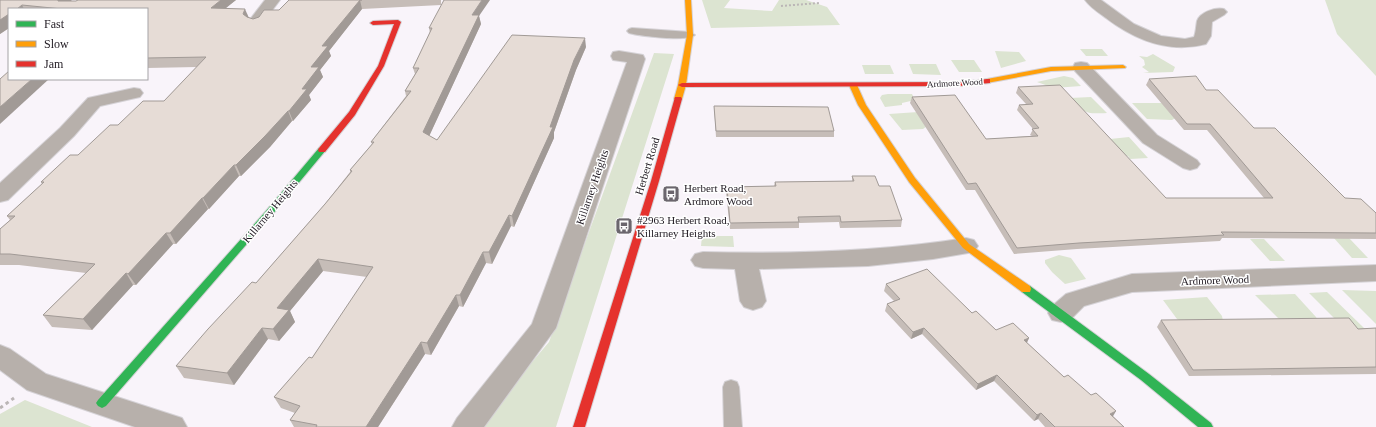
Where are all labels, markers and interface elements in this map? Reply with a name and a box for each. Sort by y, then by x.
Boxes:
legend [8,8,148,80]
text: Fast [44,17,65,31]
text: Slow [44,37,69,51]
text: Jam [44,57,64,71]
street label: Ardmore Wood [927,77,984,89]
street label: Herbert Road [633,135,662,196]
street label: Killarney Heights [574,148,610,226]
street label: Killarney Heights [240,177,300,245]
place label: Herbert Road, Ardmore Wood [684,182,753,207]
bus stop icon: Herbert Road, Ardmore Wood [661,184,681,204]
place label: #2963 Herbert Road, Killarney Heights [637,214,730,239]
bus stop icon: #2963 Herbert Road, Killarney Heights [614,216,634,236]
street label: Ardmore Wood [1181,273,1250,287]

